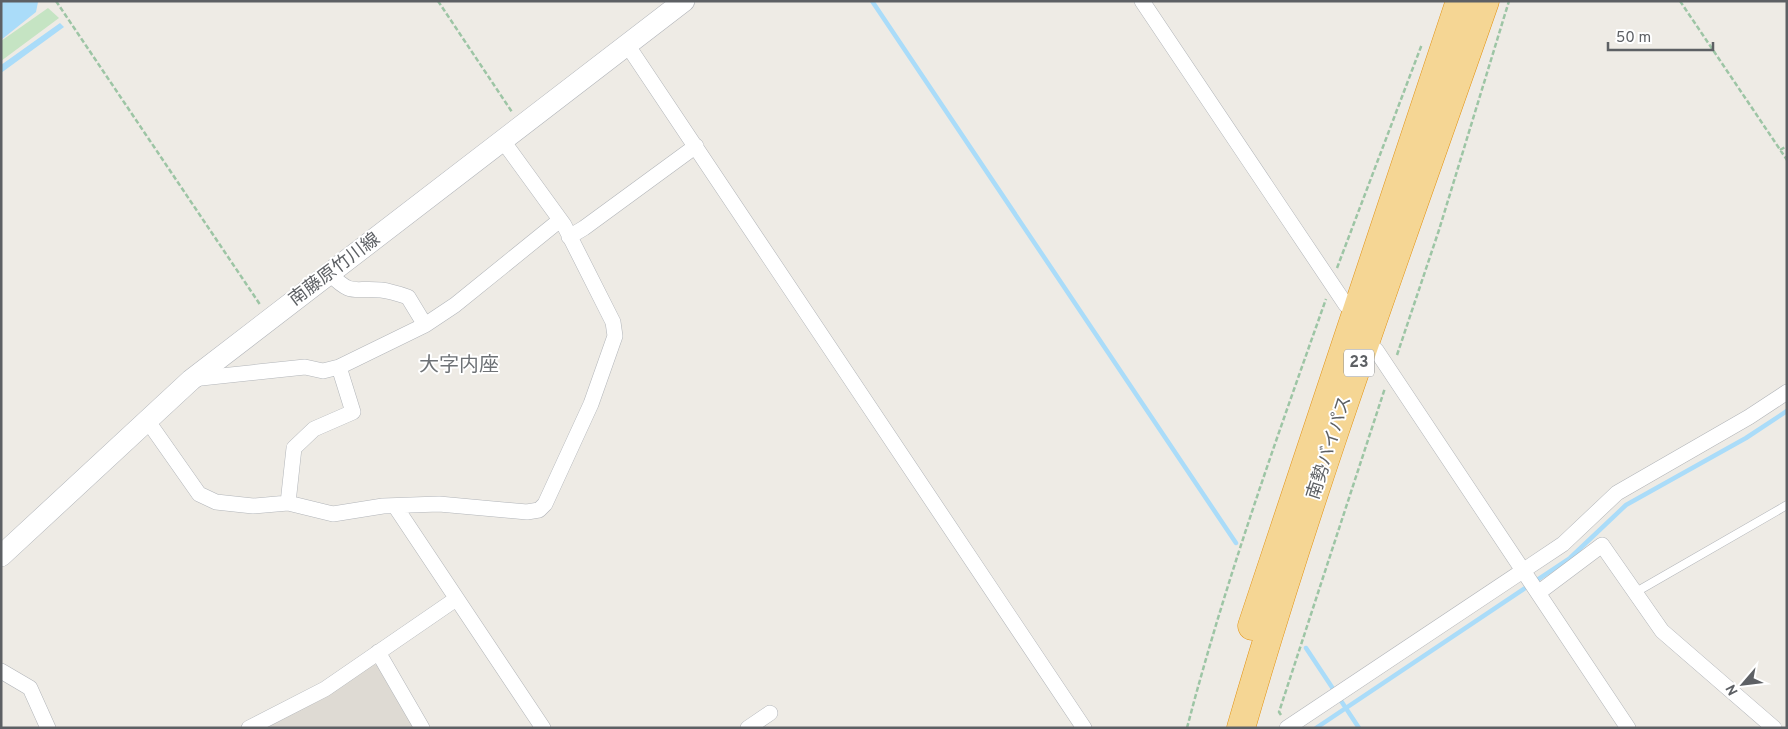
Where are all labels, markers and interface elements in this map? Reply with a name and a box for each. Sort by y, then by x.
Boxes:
scale bar [1608,20,1713,52]
text: 50 m [1616,29,1651,48]
street label: 南藤原竹川線 [285,228,385,312]
road number: 23 [1344,349,1374,376]
district label: 大字内座 [419,353,499,379]
street label: 南勢バイパス [1302,393,1358,503]
north arrow [1718,659,1768,709]
text: N [1723,681,1743,698]

